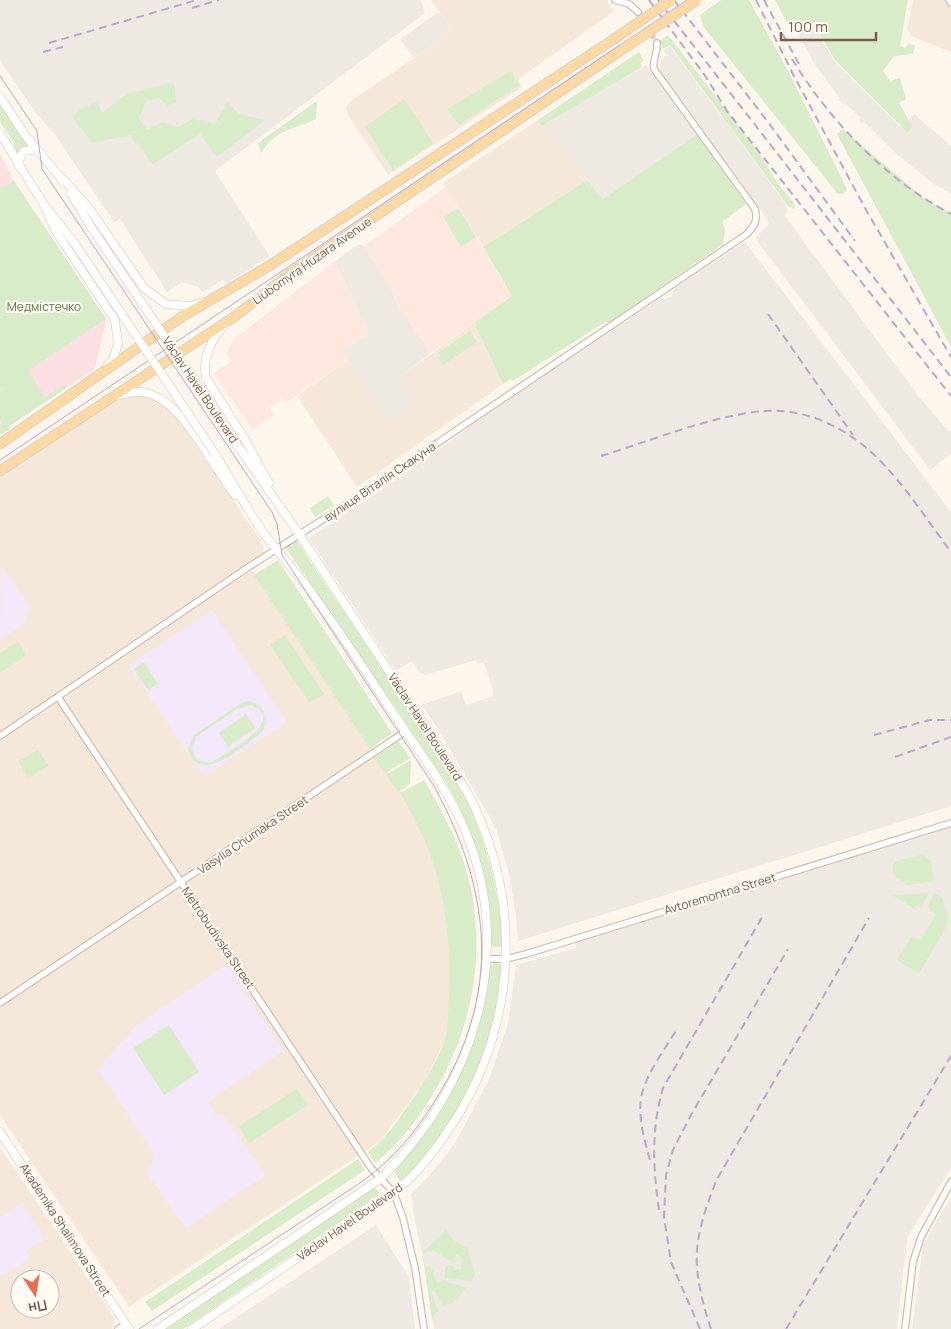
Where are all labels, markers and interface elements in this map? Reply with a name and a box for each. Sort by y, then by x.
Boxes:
scale bar [781,10,876,42]
text: 100 m [788,16,828,37]
street label: Liubomyra Huzara Avenue [249,213,375,308]
park label: Медмістечко [7,298,81,315]
street label: Václav Havel Boulevard [158,333,242,446]
street label: вулиця Віталія Скакуна [321,438,439,525]
street label: Václav Havel Boulevard [384,670,467,784]
street label: Vasylia Chumaka Street [194,791,312,878]
street label: Avtoremontna Street [662,868,778,919]
street label: Metrobudivska Street [178,883,259,992]
street label: Akademika Shalimova Street [16,1160,115,1300]
street label: Václav Havel Boulevard [294,1179,406,1264]
north arrow [10,1269,60,1319]
text: Пн [27,1296,49,1318]

